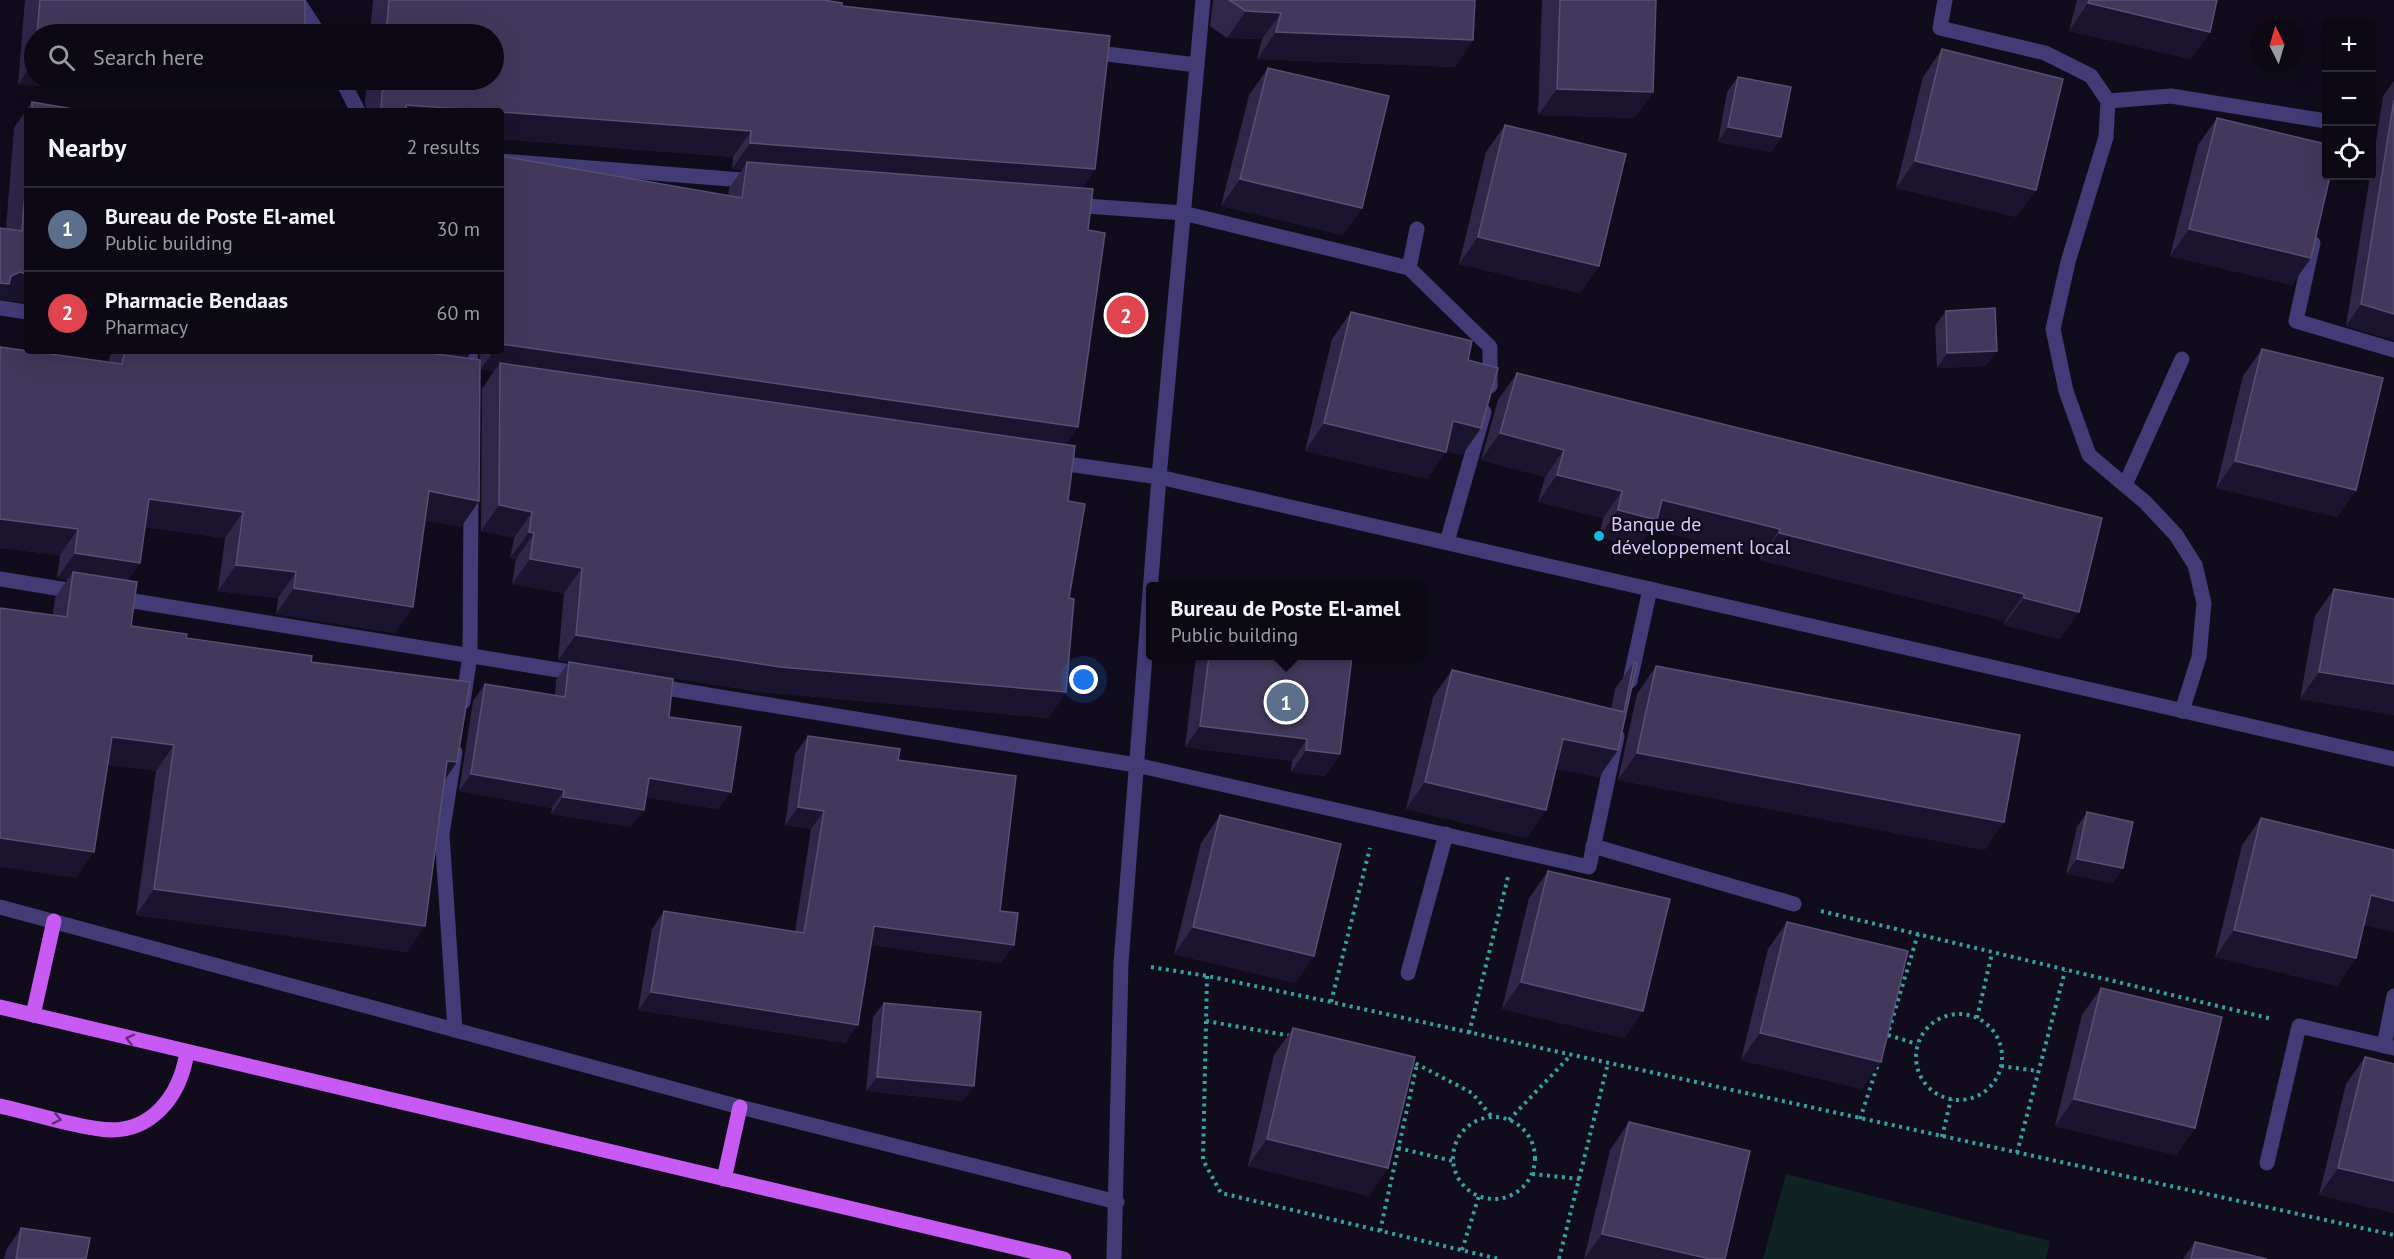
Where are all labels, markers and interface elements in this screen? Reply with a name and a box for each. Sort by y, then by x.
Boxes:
north arrow [2250,18,2304,72]
map controls [2322,18,2376,180]
button: + [2322,18,2376,72]
search box [24,24,504,90]
icon: search [45,41,78,74]
text: Search here [93,43,204,71]
button: − [2322,72,2376,126]
button: locate [2322,126,2376,180]
text: Nearby [48,131,126,164]
text: 2 results [407,134,480,160]
text: Bureau de Poste El-amel [105,202,335,230]
text: 1 [62,216,73,242]
text: 30 m [437,216,480,242]
text: Public building [105,230,233,256]
text: Pharmacie Bendaas [105,286,288,314]
pin: 2 [1106,292,1146,338]
text: 2 [62,300,73,326]
text: 60 m [437,300,480,326]
text: Pharmacy [105,314,188,340]
place label: Banque de développement local [1611,511,1790,560]
marker: Banque de développement local [1592,529,1606,543]
popup [1146,582,1425,660]
text: Bureau de Poste El-amel [1171,594,1401,622]
text: Public building [1171,622,1298,648]
your location [1069,665,1098,694]
pin: 1 [1266,680,1306,724]
one-way arrow [126,1033,136,1046]
one-way arrow [52,1112,62,1125]

